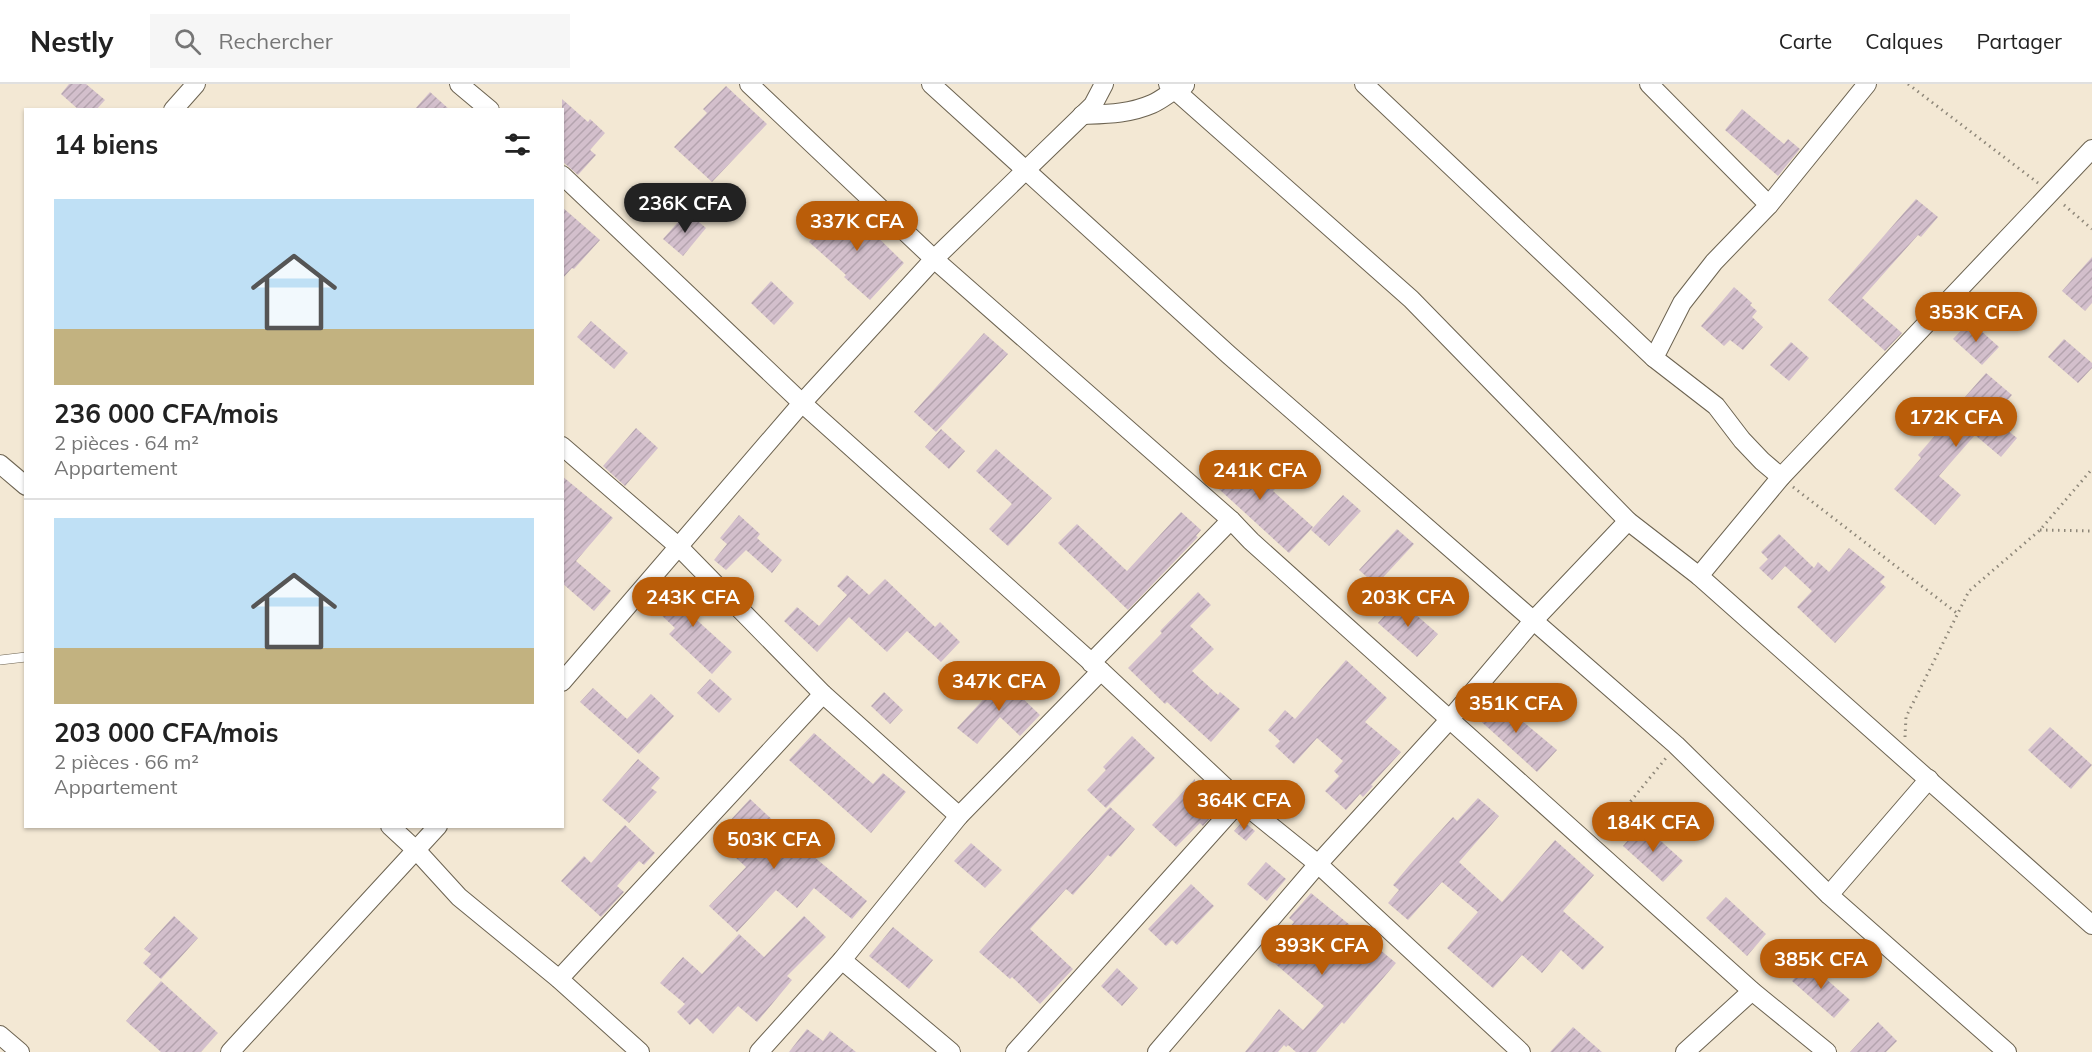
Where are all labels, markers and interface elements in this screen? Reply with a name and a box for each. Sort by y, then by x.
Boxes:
search box [150,14,570,68]
text: Nestly [30,24,114,59]
icon: search [171,25,204,58]
text: Rechercher [219,27,333,55]
text: Carte [1779,28,1832,54]
text: Calques [1865,28,1943,54]
text: Partager [1976,28,2062,54]
text: 14 biens [54,128,158,161]
icon: filters [501,128,534,161]
pin: 236K CFA [623,183,747,234]
text: 236K CFA [638,190,732,215]
pin: 337K CFA [795,201,919,252]
text: 337K CFA [810,208,904,233]
icon: home [240,238,348,346]
pin: 353K CFA [1914,292,2038,343]
text: 353K CFA [1929,299,2023,324]
text: 236 000 CFA/mois [54,397,279,430]
pin: 172K CFA [1894,397,2018,448]
text: 172K CFA [1909,404,2003,429]
text: 2 pièces · 64 m² [54,430,199,455]
pin: 241K CFA [1198,450,1322,501]
text: Appartement [54,455,177,480]
text: 241K CFA [1213,457,1307,482]
icon: home [240,557,348,665]
pin: 243K CFA [631,577,755,628]
pin: 203K CFA [1346,577,1470,628]
text: 243K CFA [646,584,740,609]
text: 203K CFA [1361,584,1455,609]
pin: 347K CFA [937,661,1061,712]
text: 347K CFA [952,668,1046,693]
pin: 351K CFA [1454,683,1578,734]
text: 351K CFA [1469,690,1563,715]
text: 203 000 CFA/mois [54,716,279,749]
text: 2 pièces · 66 m² [54,749,199,774]
text: Appartement [54,774,177,799]
pin: 364K CFA [1182,780,1306,831]
text: 364K CFA [1197,787,1291,812]
pin: 184K CFA [1591,802,1715,853]
text: 184K CFA [1606,809,1700,834]
pin: 503K CFA [712,819,836,870]
text: 503K CFA [727,826,821,851]
pin: 393K CFA [1260,925,1384,976]
text: 393K CFA [1275,932,1369,957]
pin: 385K CFA [1759,939,1883,990]
text: 385K CFA [1774,946,1868,971]

